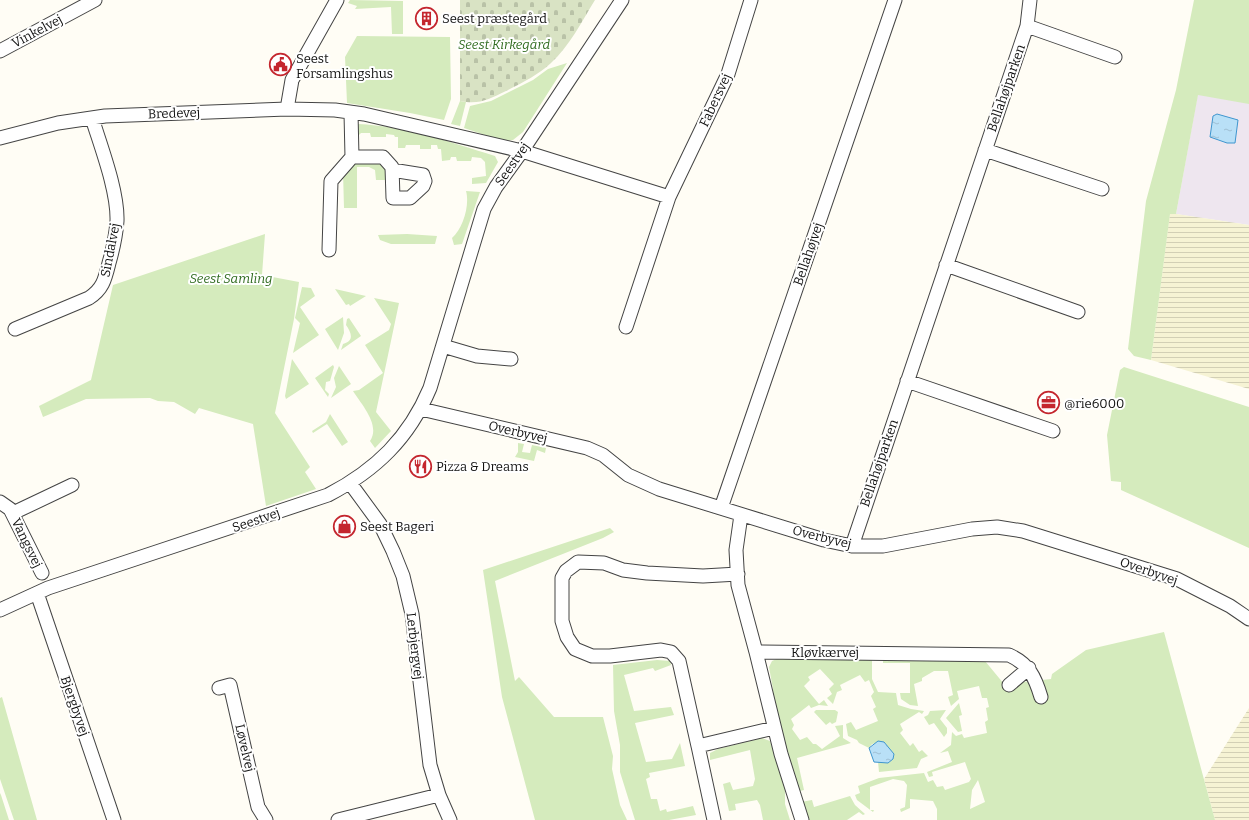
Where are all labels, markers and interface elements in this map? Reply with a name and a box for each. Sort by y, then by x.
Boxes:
building icon: Seest præstegård [413,5,439,31]
street label: Vinkelvej [9,11,65,51]
place label: Seest præstegård [442,11,547,26]
park label: Seest Kirkegård [458,37,550,52]
street label: Bellahøjparken [984,42,1028,134]
place label: Seest Forsamlingshus [296,51,393,81]
public building icon: Seest Forsamlingshus [268,52,294,78]
street label: Fabersvej [696,71,734,129]
street label: Bredevej [148,105,200,121]
street label: Seestvej [492,139,532,189]
street label: Bellahøjvej [790,221,826,287]
street label: Sindalvej [97,222,123,278]
park label: Seest Samling [189,271,273,286]
office icon: @rie6000 [1036,390,1062,416]
place label: @rie6000 [1064,396,1124,411]
street label: Bellahøjparken [857,417,901,509]
street label: Overbyvej [487,418,549,446]
restaurant icon: Pizza & Dreams [408,453,434,479]
place label: Pizza & Dreams [436,459,529,474]
street label: Seestvej [230,505,282,535]
shop icon: Seest Bageri [332,513,358,539]
street label: Vangsvej [9,516,45,570]
place label: Seest Bageri [360,519,434,534]
street label: Overbyvej [791,522,853,552]
street label: Overbyvej [1118,554,1180,588]
street label: Lerbjergvej [403,612,427,680]
street label: Kløvkærvej [791,645,859,660]
street label: Bjergbyvej [58,674,92,738]
street label: Løvelvej [232,723,258,773]

